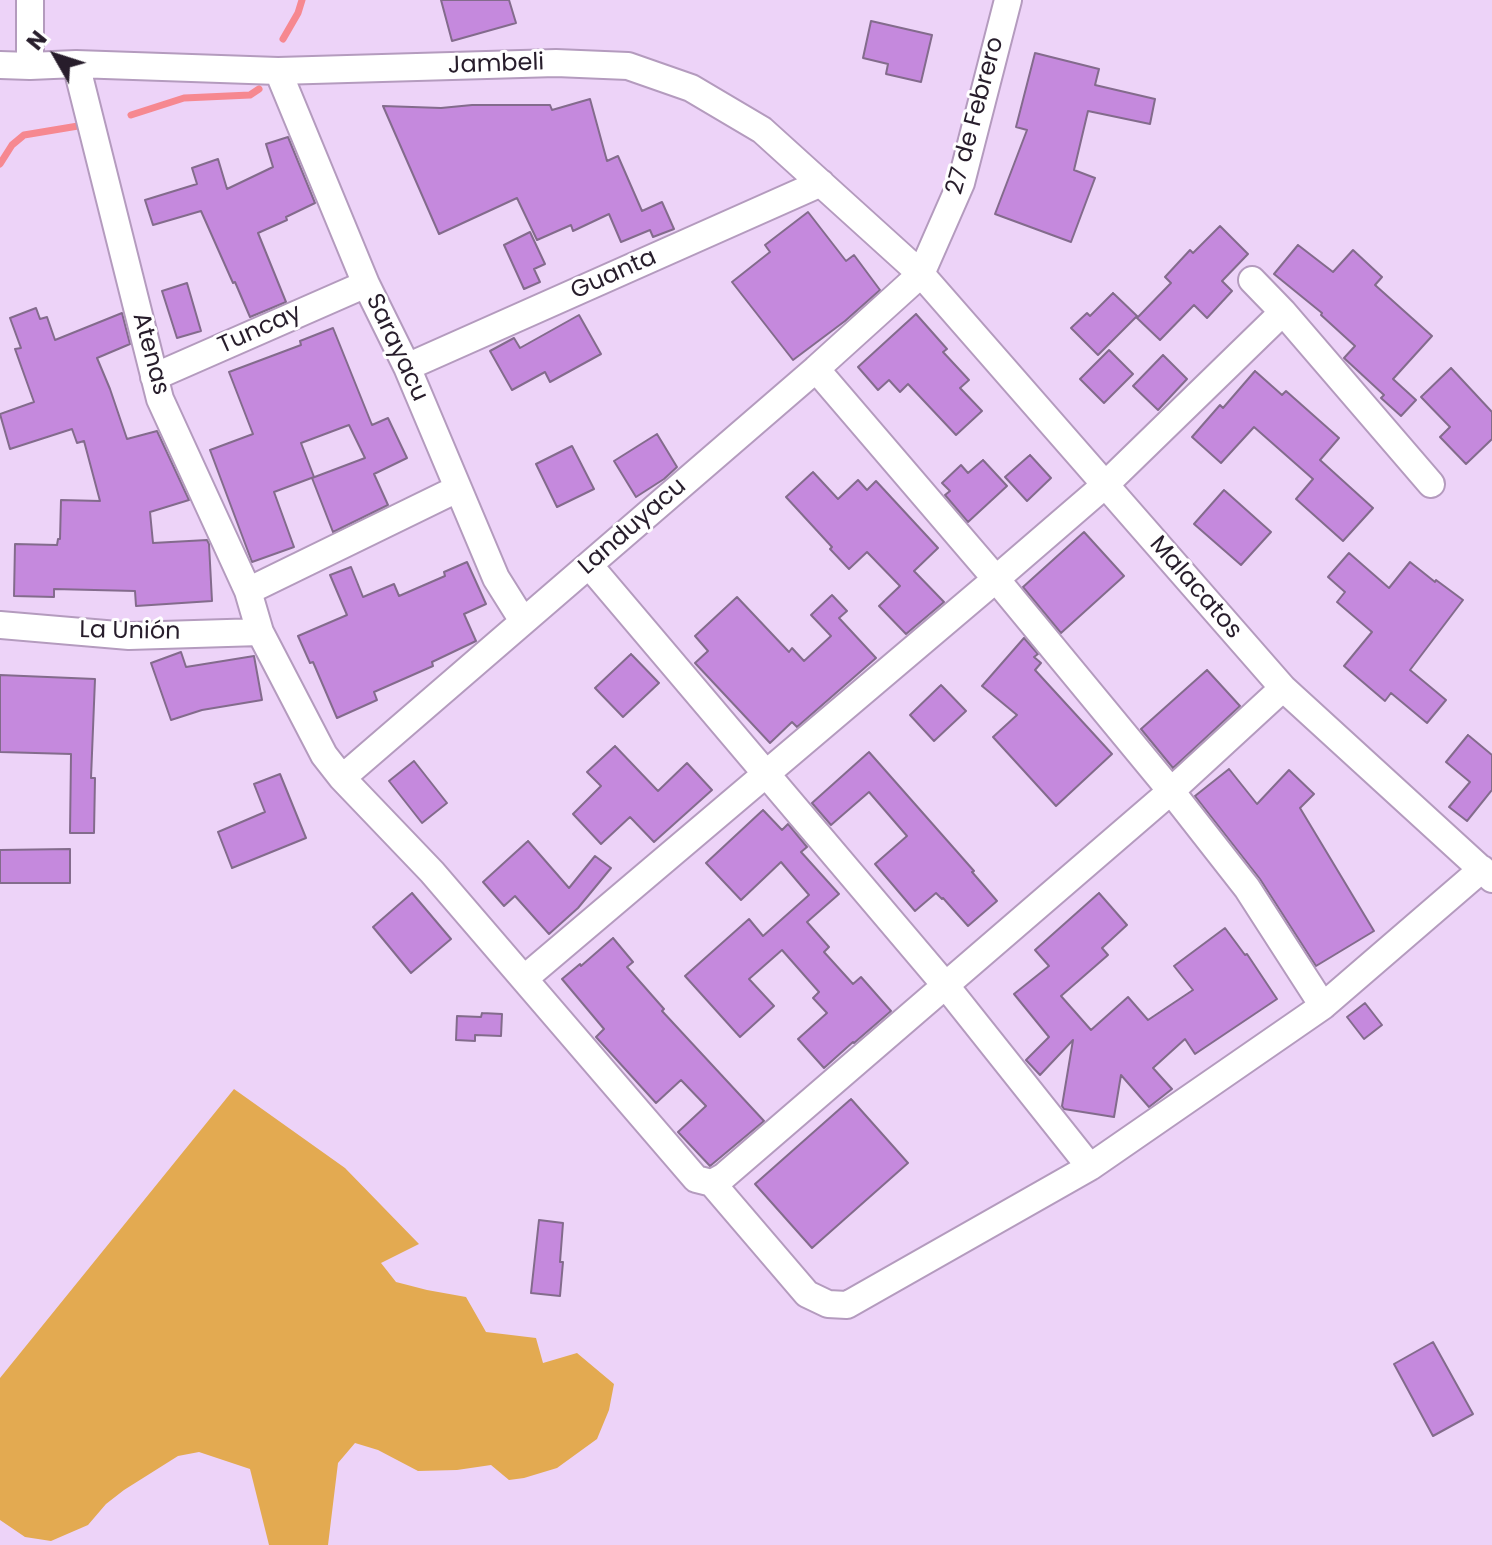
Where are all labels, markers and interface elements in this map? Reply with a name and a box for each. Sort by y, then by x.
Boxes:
north arrow [16,16,96,96]
text: N [20,24,54,57]
street label: 27 de Febrero [941,34,1011,198]
street label: Jambeli [447,49,545,81]
street label: Guanta [567,243,661,307]
street label: Sarayacu [359,290,433,406]
street label: Tuncay [214,299,306,361]
street label: Atenas [125,310,175,398]
street label: Landuyacu [573,472,693,582]
street label: Malacatos [1143,531,1247,645]
street label: La Unión [79,617,181,647]

